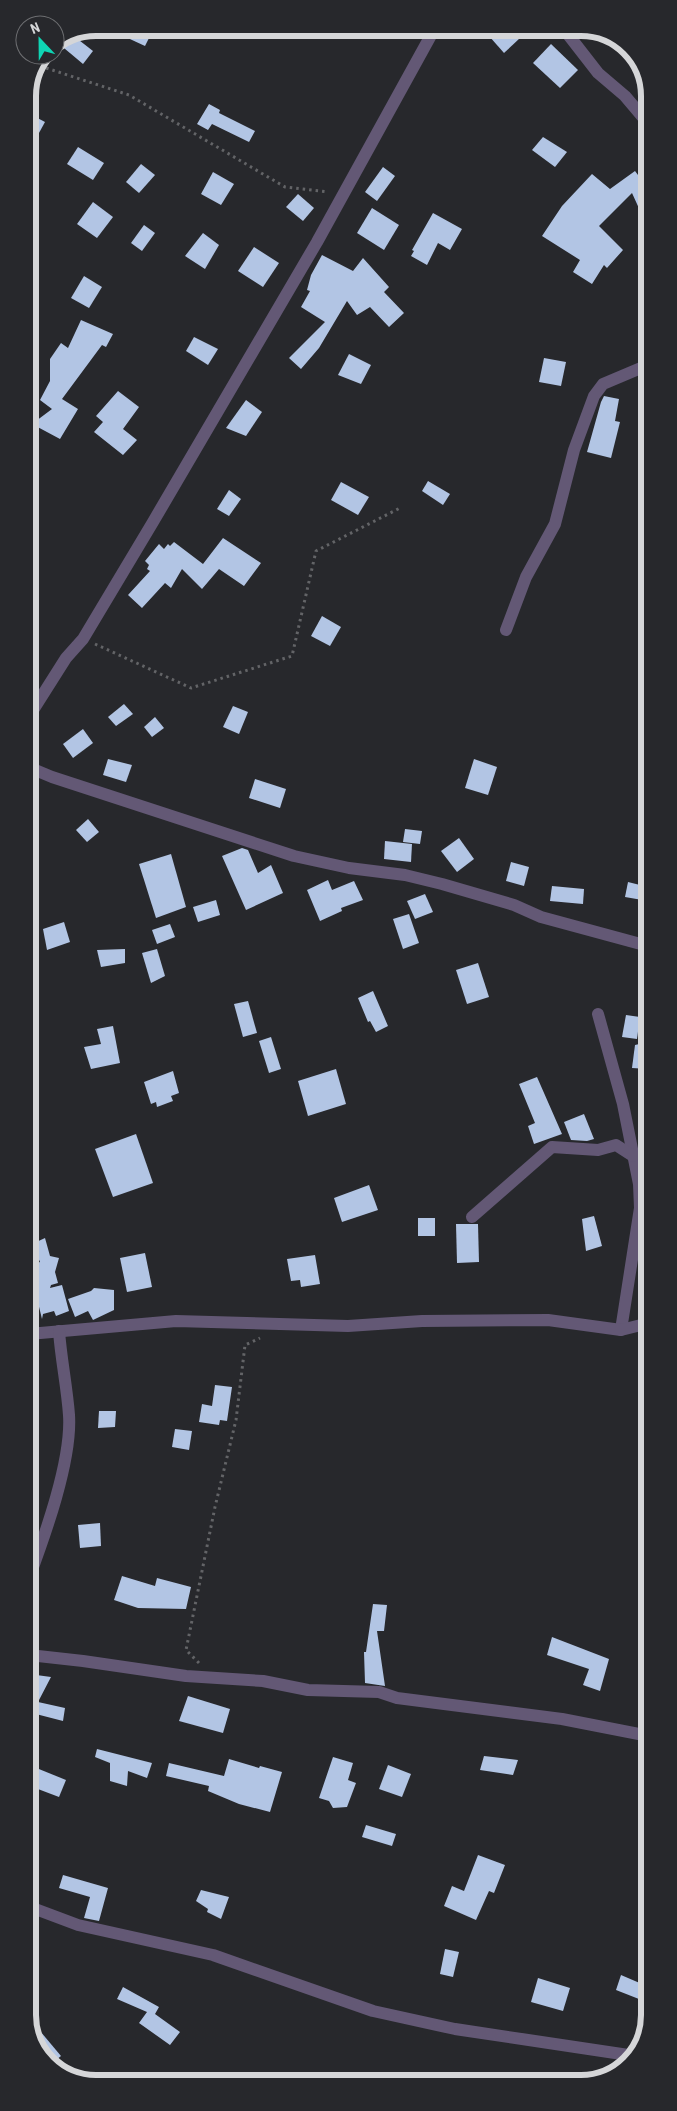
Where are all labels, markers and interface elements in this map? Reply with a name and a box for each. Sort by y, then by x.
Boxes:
north arrow [15,15,65,65]
text: N [28,19,42,37]

